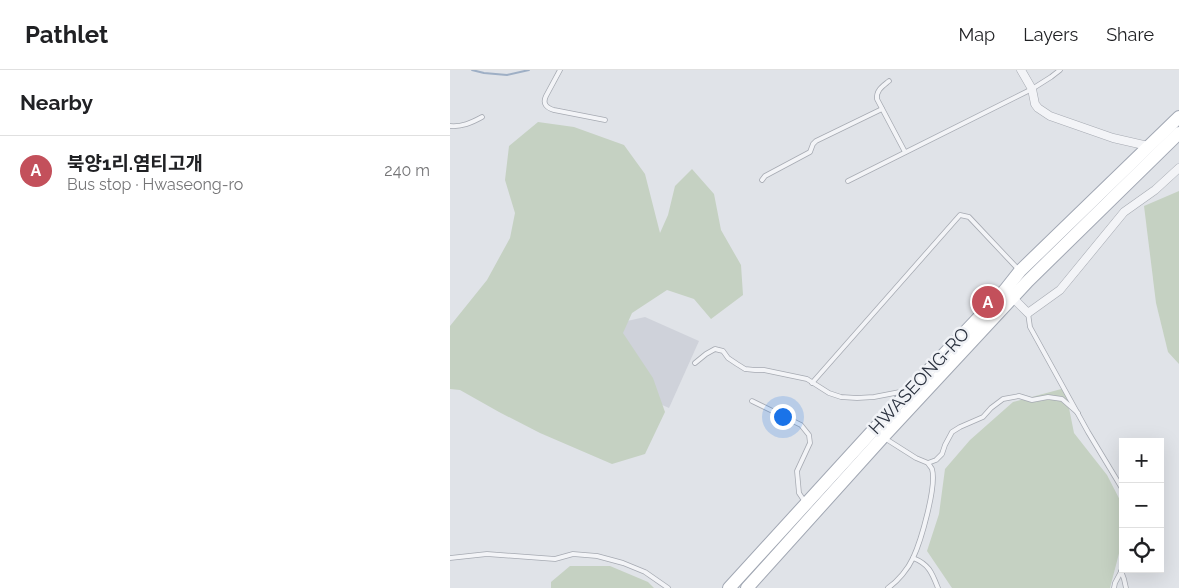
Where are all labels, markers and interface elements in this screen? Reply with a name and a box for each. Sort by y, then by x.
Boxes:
text: Pathlet [25,20,108,49]
text: Map [959,24,995,45]
text: Layers [1023,24,1078,45]
text: Share [1106,24,1154,45]
text: Nearby [20,90,93,115]
text: 북양1리.염티고개 [67,152,203,174]
text: A [31,161,41,180]
text: 240 m [384,161,430,180]
text: Bus stop · Hwaseong-ro [67,175,243,194]
pin: A [972,283,1004,321]
street label: HWASEONG-RO [864,323,973,438]
your location [770,404,796,430]
map controls [1119,438,1164,573]
button: + [1119,438,1164,483]
button: − [1119,483,1164,528]
button: locate [1119,528,1164,573]

